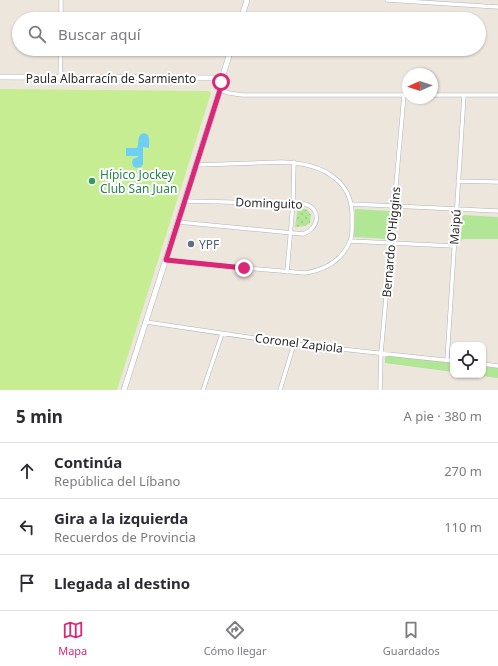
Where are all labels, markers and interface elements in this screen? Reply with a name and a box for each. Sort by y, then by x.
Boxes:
search box [12,12,486,56]
icon: search [26,23,48,45]
text: Buscar aquí [58,24,141,44]
north arrow [402,68,438,104]
street label: Paula Albarracín de Sarmiento [26,70,196,87]
route start [212,73,230,91]
place label: Hípico Jockey Club San Juan [100,166,177,197]
marker: Hípico Jockey Club San Juan [87,176,97,186]
street label: Bernardo O'Higgins [378,186,404,298]
street label: Dominguito [235,193,303,213]
street label: Maipú [445,209,465,245]
place label: YPF [199,236,219,253]
marker: YPF [186,239,196,249]
route end [235,259,253,277]
street label: Coronel Zapiola [254,329,344,357]
map controls [450,342,486,378]
button: locate [450,342,486,378]
text: 5 min [16,405,63,428]
text: A pie · 380 m [404,407,482,425]
text: Continúa [54,452,122,472]
icon: ahead [16,460,38,482]
text: 270 m [444,462,482,480]
text: República del Líbano [54,472,180,490]
text: Gira a la izquierda [54,508,188,528]
icon: left [16,516,38,538]
text: 110 m [444,518,482,536]
text: Recuerdos de Provincia [54,528,196,546]
icon: arrive [16,572,38,594]
text: Llegada al destino [54,573,190,593]
tab: Mapa [58,619,87,658]
tab: Cómo llegar [204,619,266,658]
tab: Guardados [383,619,440,658]

